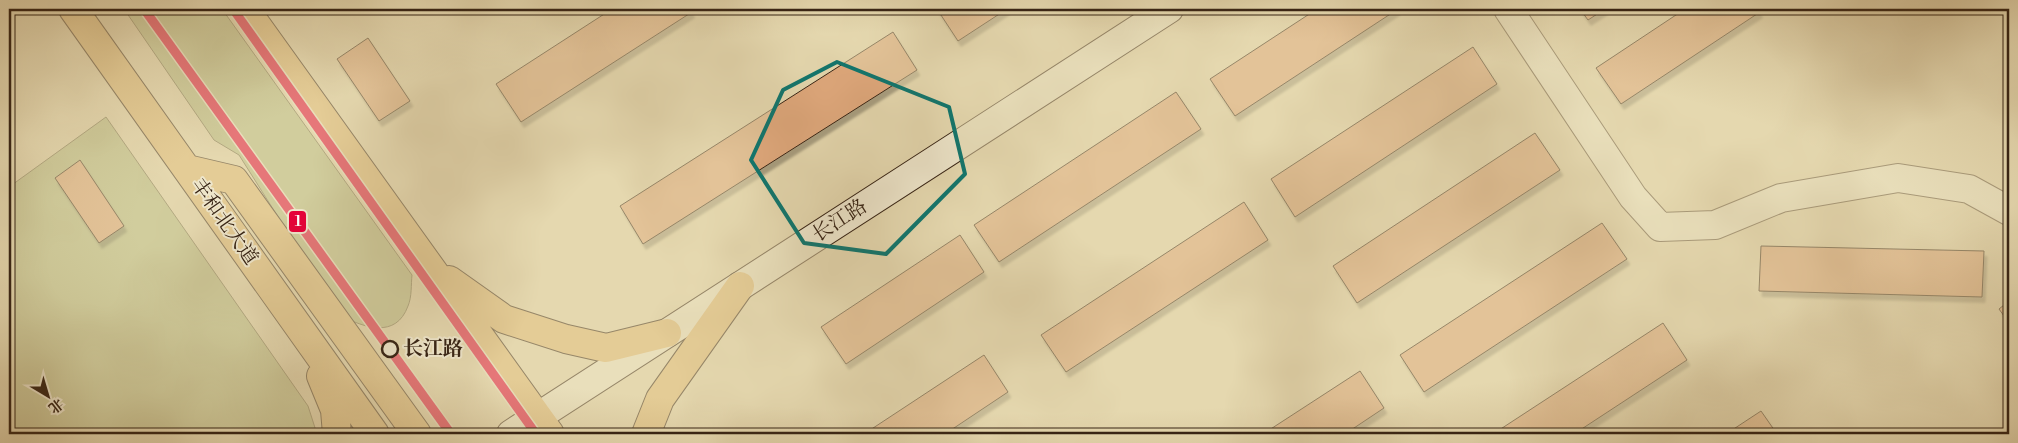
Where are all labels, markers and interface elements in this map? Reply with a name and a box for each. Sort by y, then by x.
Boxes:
street label: 丰和北大道 [185,174,263,270]
street label: 长江路 [808,194,872,248]
line badge: 1 [288,210,307,233]
text: 1 [295,213,302,231]
place label: 长江路 [403,337,463,362]
marker: 长江路 [381,340,399,358]
north arrow [22,370,72,420]
text: 北 [44,394,66,417]

